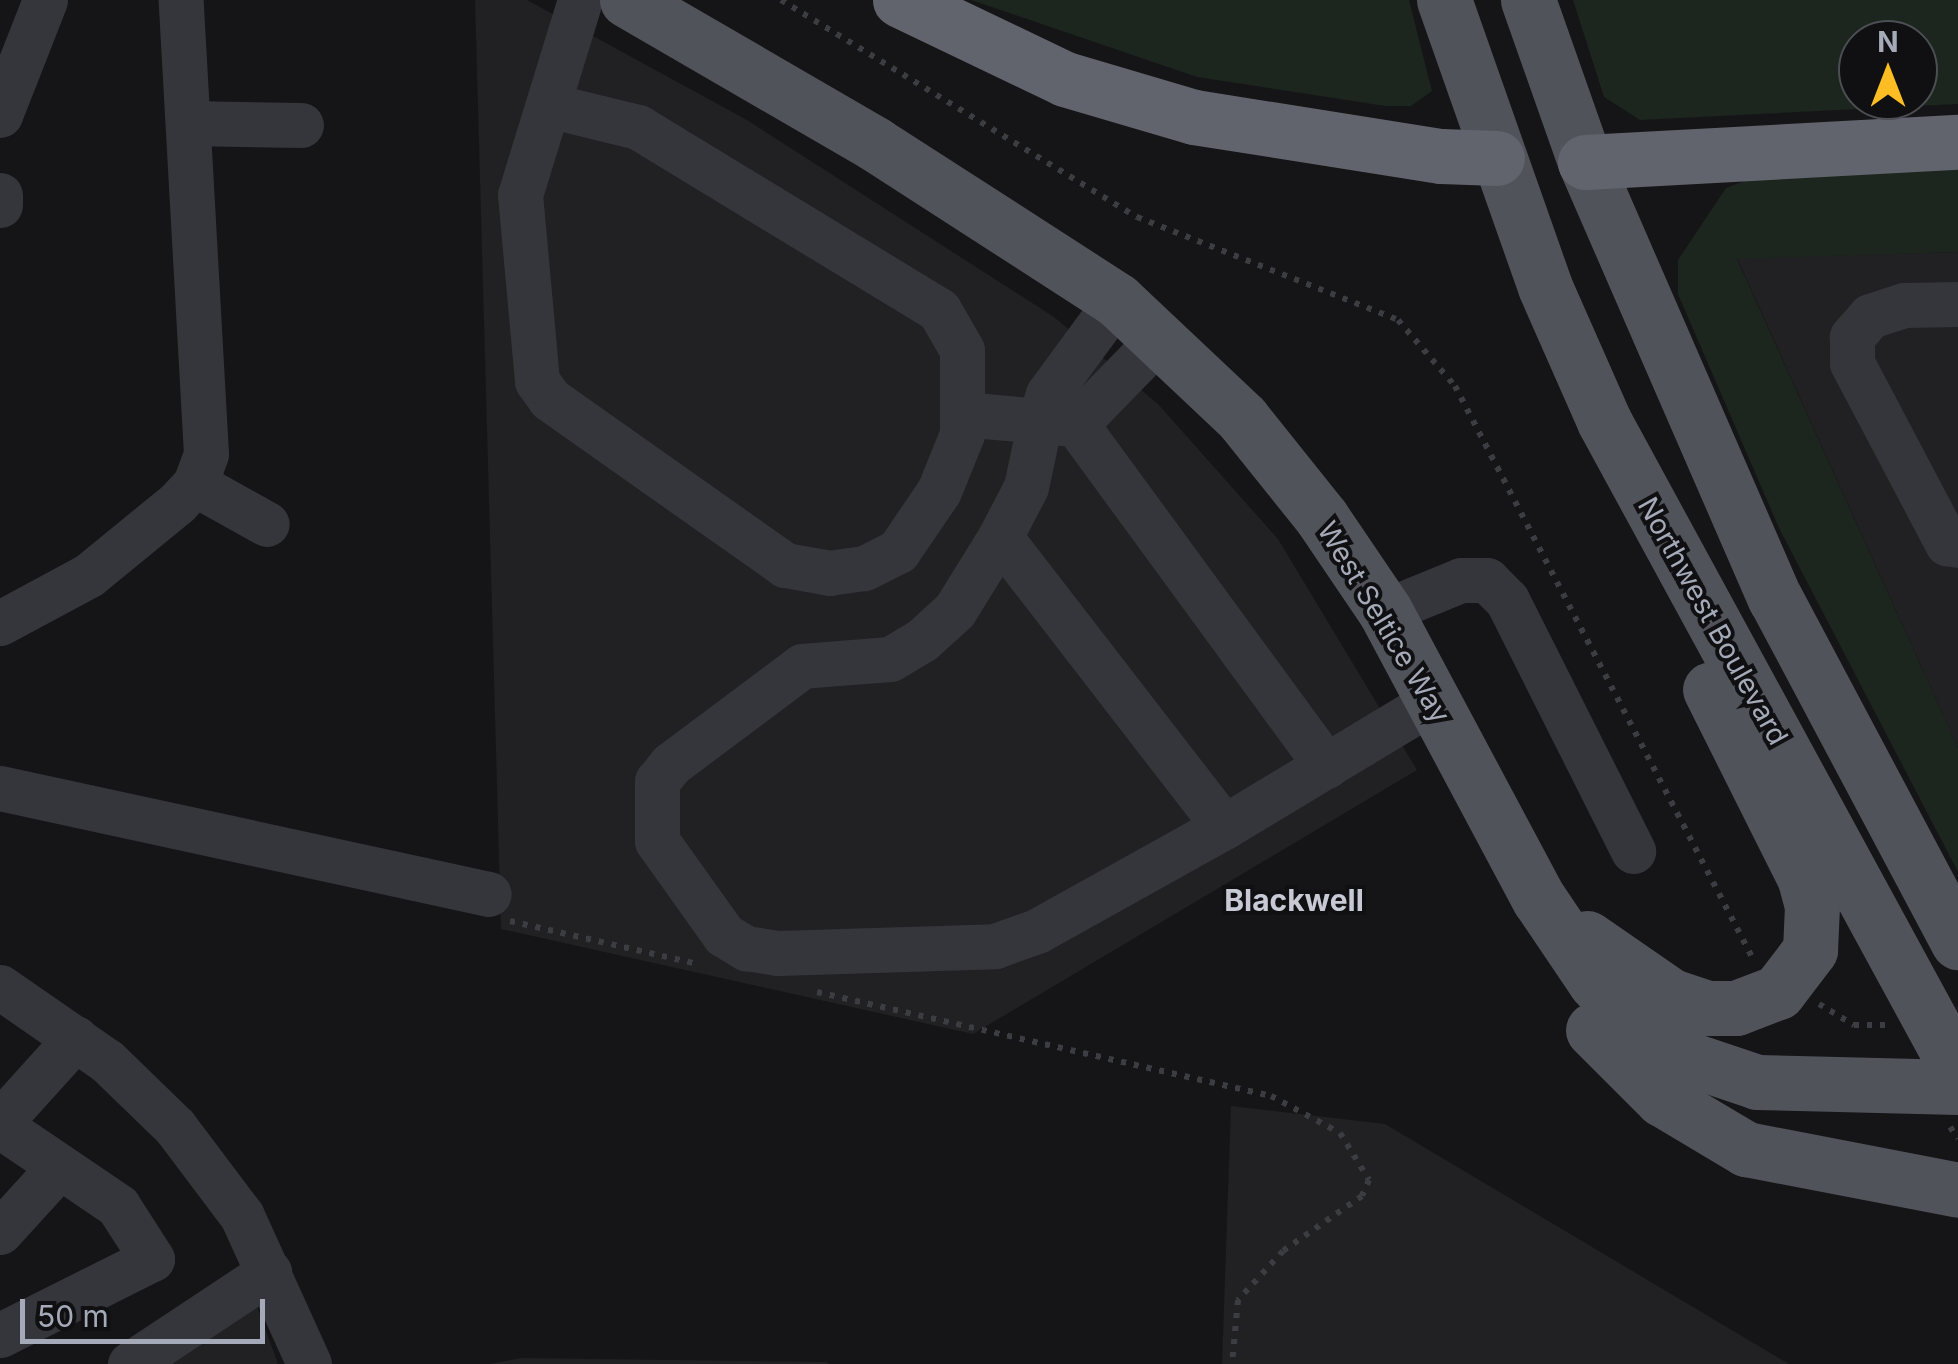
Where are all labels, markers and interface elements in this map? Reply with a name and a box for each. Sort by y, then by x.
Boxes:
north arrow [1838,20,1938,120]
text: N [1877,25,1899,59]
street label: Northwest Boulevard [1631,491,1795,751]
street label: West Seltice Way [1311,515,1457,729]
district label: Blackwell [1224,882,1364,918]
scale bar [25,1279,270,1341]
text: 50 m [37,1298,109,1334]

